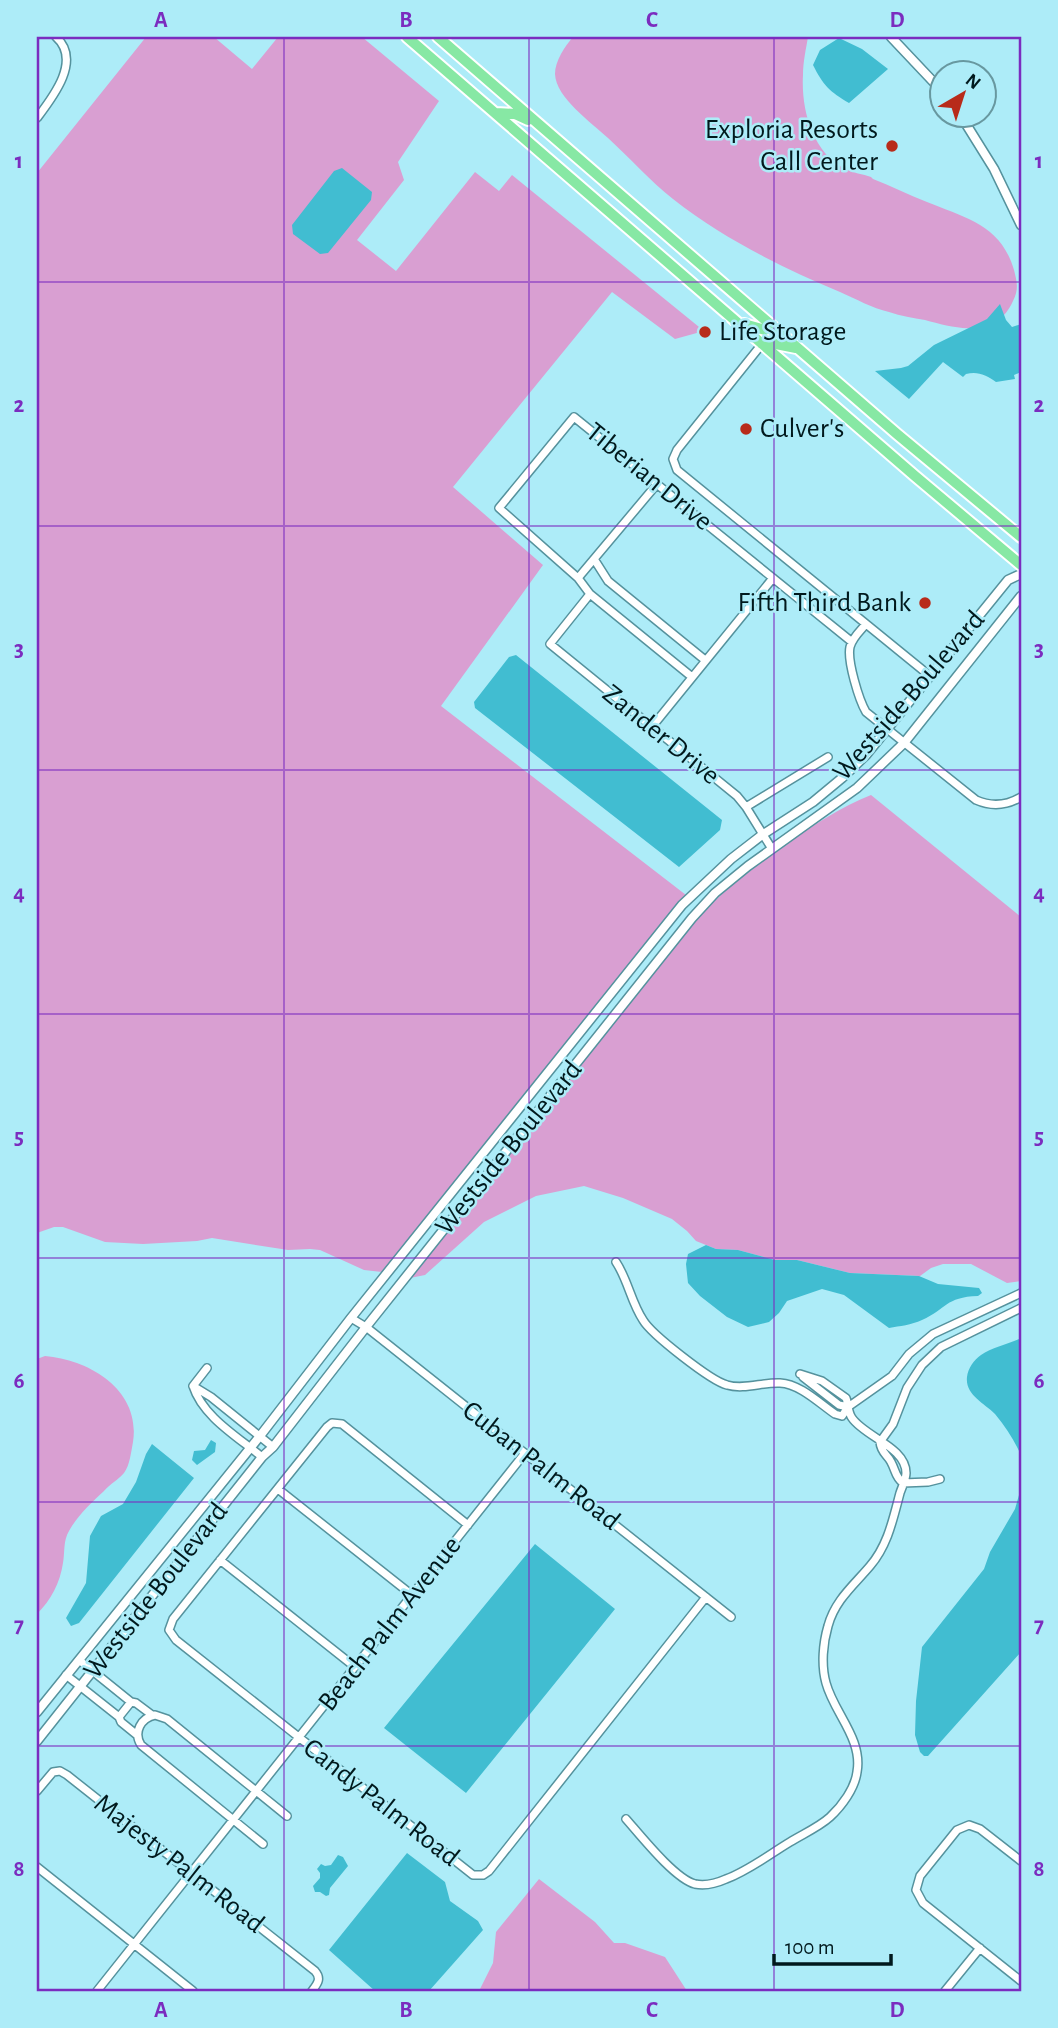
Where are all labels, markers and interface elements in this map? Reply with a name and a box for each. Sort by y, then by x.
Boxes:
text: A [154,9,168,32]
text: B [399,9,413,32]
text: C [646,9,658,32]
text: D [889,9,905,32]
north arrow [928,60,998,130]
text: N [962,70,984,93]
place label: Exploria Resorts Call Center [705,116,878,176]
marker: Exploria Resorts Call Center [884,138,900,154]
text: 1 [15,150,23,173]
text: 1 [1035,150,1043,173]
place label: Life Storage [719,318,846,346]
marker: Life Storage [697,324,713,340]
text: 2 [14,394,25,417]
text: 2 [1034,394,1045,417]
place label: Culver's [760,415,844,443]
street label: Tiberian Drive [581,418,717,536]
marker: Culver's [738,421,754,437]
place label: Fifth Third Bank [737,589,911,617]
marker: Fifth Third Bank [917,595,933,611]
street label: Westside Boulevard [828,606,990,786]
text: 3 [14,638,24,661]
text: 3 [1034,638,1044,661]
street label: Zander Drive [597,680,725,790]
text: 4 [13,882,25,905]
text: 4 [1033,882,1045,905]
street label: Westside Boulevard [430,1056,588,1240]
text: 5 [14,1126,24,1149]
text: 5 [1034,1126,1044,1149]
text: 6 [13,1370,25,1393]
text: 6 [1033,1370,1045,1393]
street label: Cuban Palm Road [457,1396,625,1536]
street label: Westside Boulevard [79,1498,233,1684]
street label: Beach Palm Avenue [313,1532,467,1716]
text: 7 [14,1614,24,1637]
text: 7 [1034,1614,1044,1637]
street label: Candy Palm Road [298,1734,464,1872]
street label: Majesty Palm Road [89,1789,269,1939]
text: 8 [13,1858,25,1881]
text: 8 [1033,1858,1045,1881]
scale bar [774,1923,892,1967]
text: 100 m [785,1937,835,1958]
text: A [154,1999,168,2022]
text: B [399,1999,413,2022]
text: C [646,1999,658,2022]
text: D [889,1999,905,2022]

